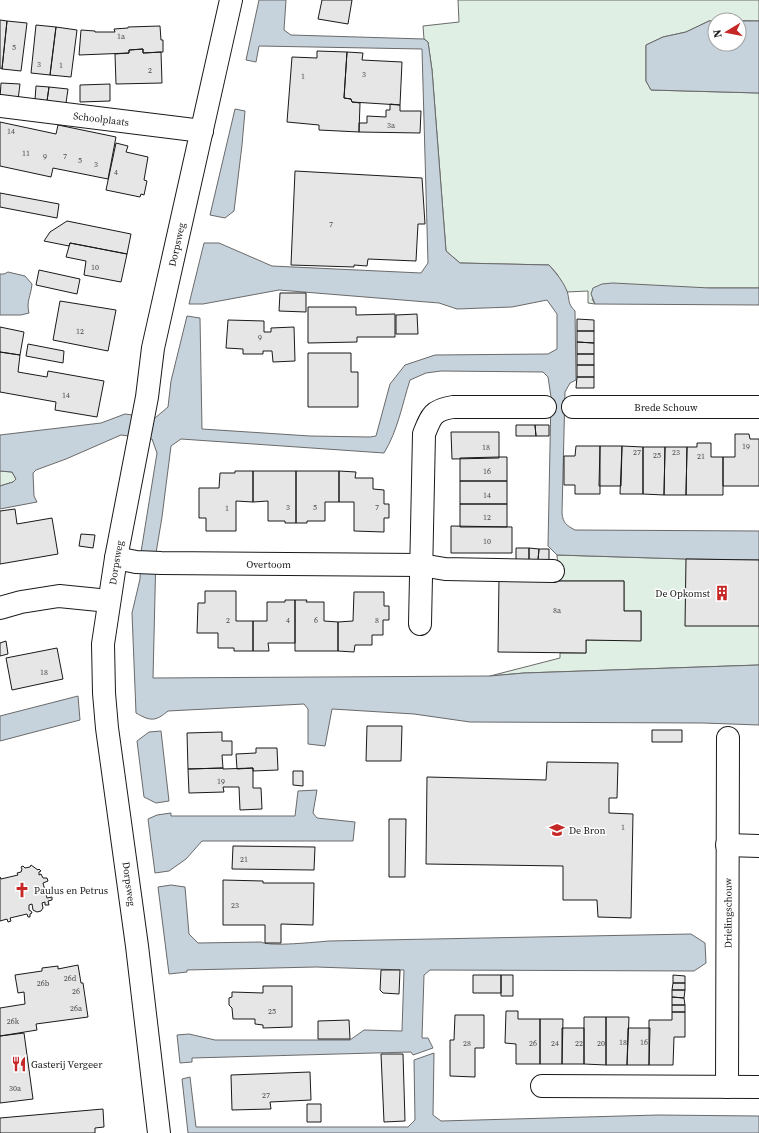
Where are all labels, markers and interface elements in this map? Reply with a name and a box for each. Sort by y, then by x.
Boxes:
north arrow [707,12,747,52]
text: N [710,28,726,39]
house number: 1a [117,31,126,42]
house number: 5 [12,42,16,53]
house number: 3 [37,59,41,70]
house number: 1 [59,60,63,71]
house number: 2 [148,65,152,76]
house number: 3 [362,69,366,80]
house number: 1 [301,71,305,82]
street label: Schoolplaats [73,109,130,128]
house number: 3a [387,120,396,131]
house number: 14 [7,126,15,137]
house number: 11 [22,148,30,159]
house number: 9 [43,151,47,162]
house number: 7 [63,151,67,162]
house number: 5 [78,155,82,166]
house number: 3 [94,159,98,170]
house number: 4 [114,167,118,178]
house number: 7 [329,219,333,230]
street label: Dorpsweg [165,221,187,268]
house number: 10 [91,262,99,273]
house number: 12 [76,326,84,337]
house number: 9 [258,332,262,343]
house number: 14 [62,390,70,401]
street label: Brede Schouw [634,401,698,414]
house number: 19 [742,441,750,452]
house number: 18 [482,442,490,453]
house number: 27 [633,447,641,458]
house number: 23 [672,447,680,458]
house number: 25 [653,450,661,461]
house number: 21 [697,451,705,462]
house number: 16 [483,466,491,477]
house number: 14 [483,490,491,501]
house number: 3 [286,502,290,513]
house number: 5 [313,502,317,513]
house number: 7 [375,502,379,513]
house number: 1 [225,503,229,514]
house number: 12 [483,512,491,523]
house number: 10 [483,536,491,547]
street label: Dorpsweg [106,539,126,586]
street label: Overtoom [246,557,291,570]
building icon: De Opkomst [713,584,731,602]
place label: De Opkomst [655,587,711,600]
house number: 8a [553,605,562,616]
house number: 2 [226,615,230,626]
house number: 4 [286,615,290,626]
house number: 6 [314,615,318,626]
house number: 8 [375,615,379,626]
house number: 18 [40,667,48,678]
house number: 19 [217,776,225,787]
school or university icon: De Bron [548,821,566,839]
house number: 1 [621,822,625,833]
place label: De Bron [569,824,606,837]
house number: 21 [240,854,248,865]
street label: Dorpsweg [119,861,139,907]
street label: Drielingschouw [721,877,734,948]
church icon: Paulus en Petrus [13,881,31,899]
place label: Paulus en Petrus [34,884,108,897]
house number: 23 [231,900,239,911]
house number: 26d [64,973,77,984]
house number: 26b [37,978,50,989]
house number: 26 [72,986,80,997]
house number: 26a [70,1003,83,1014]
house number: 25 [268,1006,276,1017]
house number: 26k [7,1016,20,1027]
house number: 18 [619,1037,627,1048]
house number: 16 [640,1037,648,1048]
house number: 28 [463,1038,471,1049]
house number: 26 [529,1038,537,1049]
house number: 24 [551,1038,559,1049]
house number: 22 [575,1038,583,1049]
house number: 20 [597,1038,605,1049]
restaurant icon: Gasterij Vergeer [10,1055,28,1073]
place label: Gasterij Vergeer [31,1058,103,1071]
house number: 30a [9,1083,22,1094]
house number: 27 [262,1090,270,1101]

